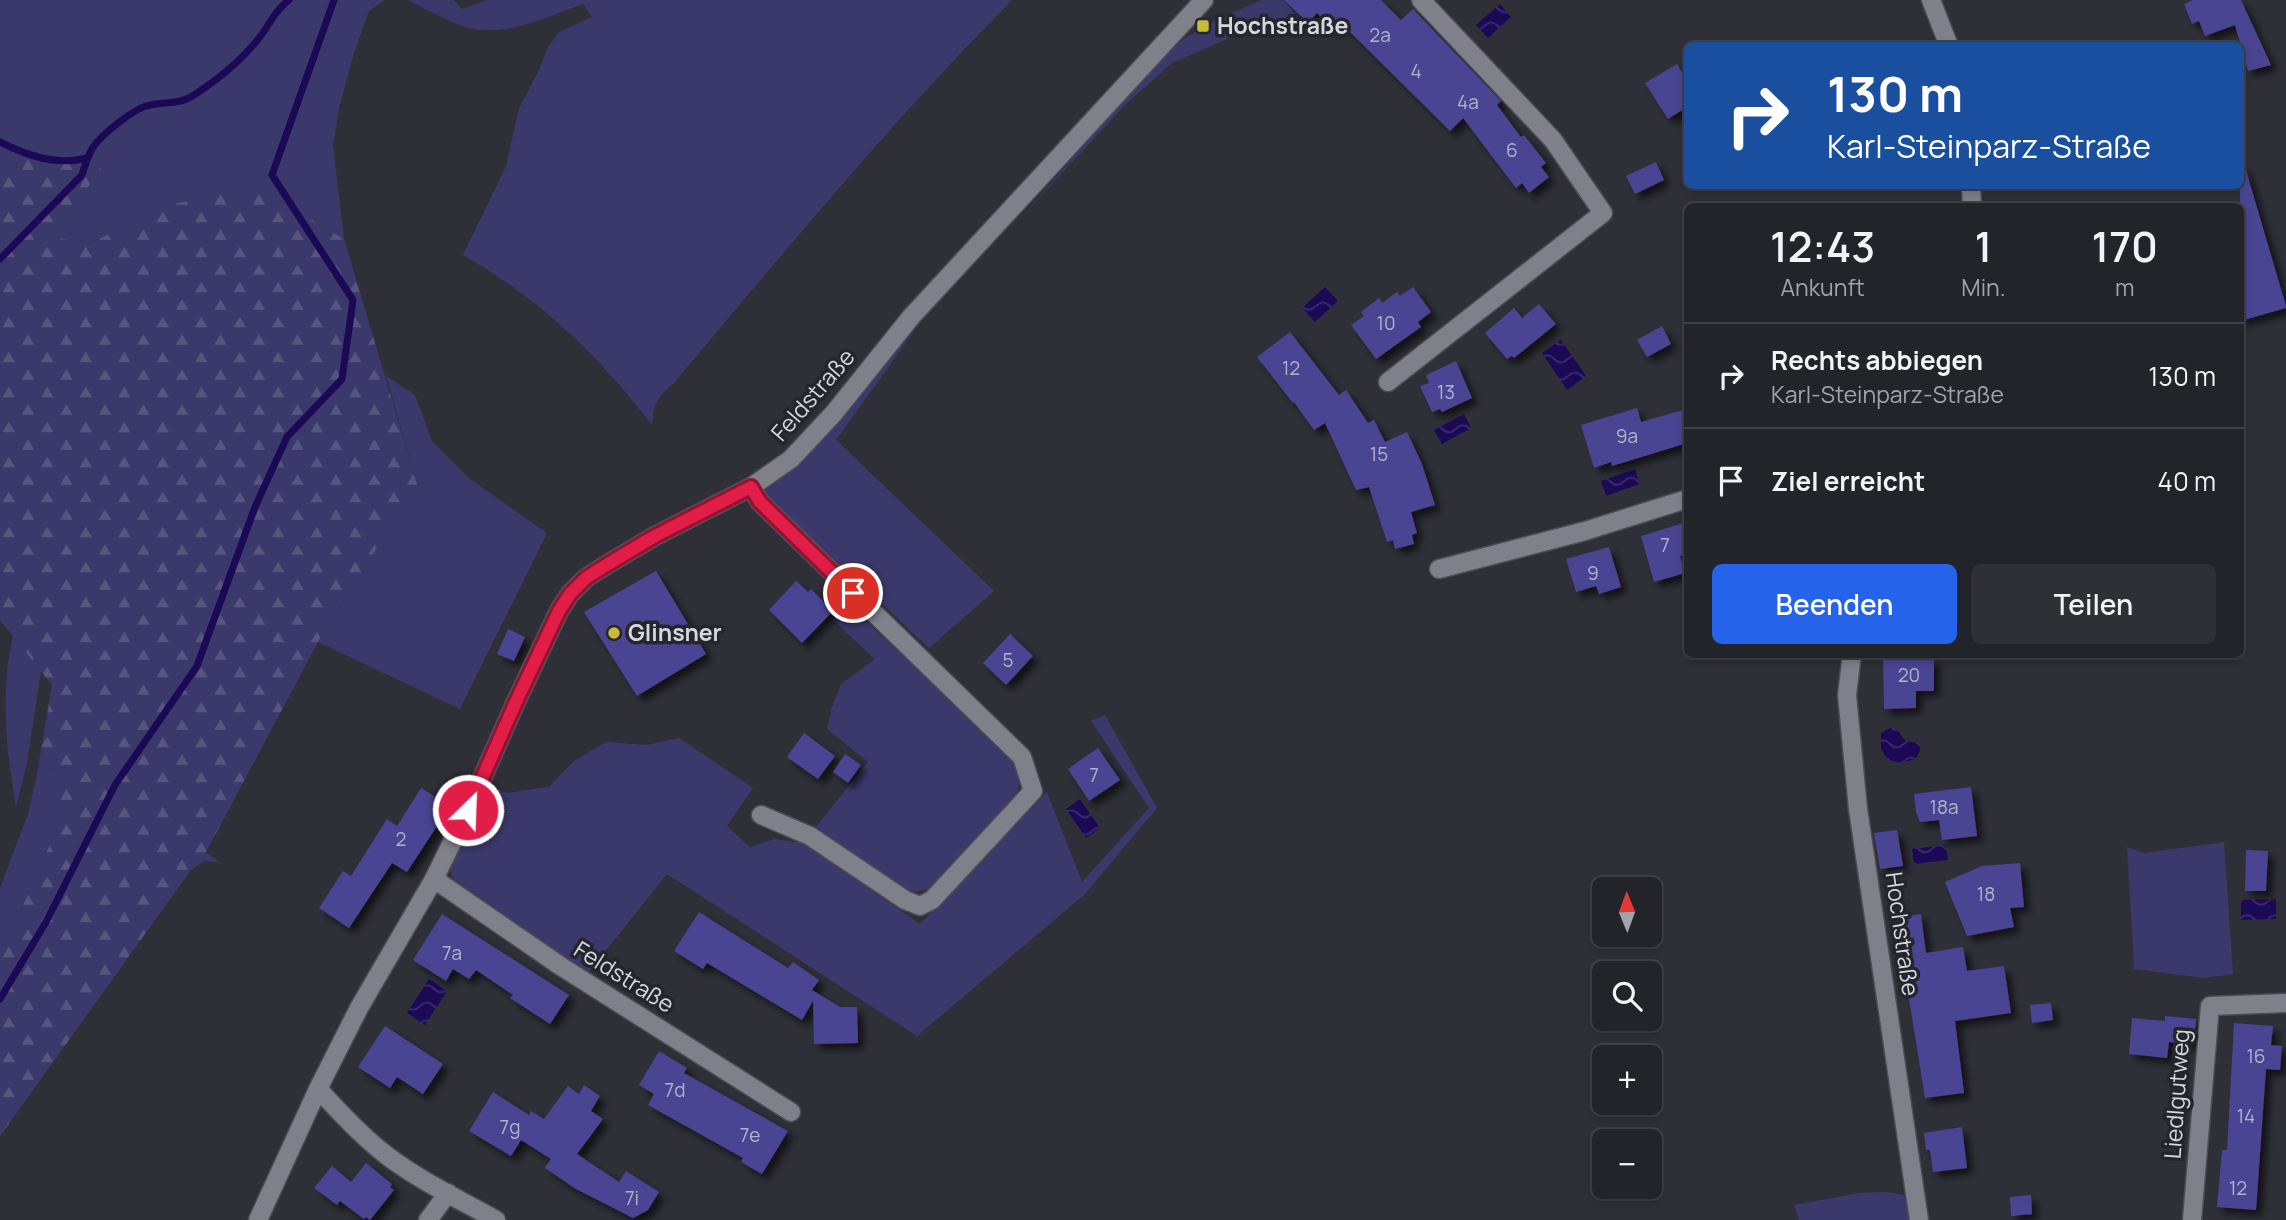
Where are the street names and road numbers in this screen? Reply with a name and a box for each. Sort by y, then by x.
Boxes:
street label: Feldstraße [763,341,861,447]
street label: Hochstraße [1878,870,1928,998]
street label: Feldstraße [568,933,681,1020]
street label: Liedlgutweg [2155,1028,2197,1160]

